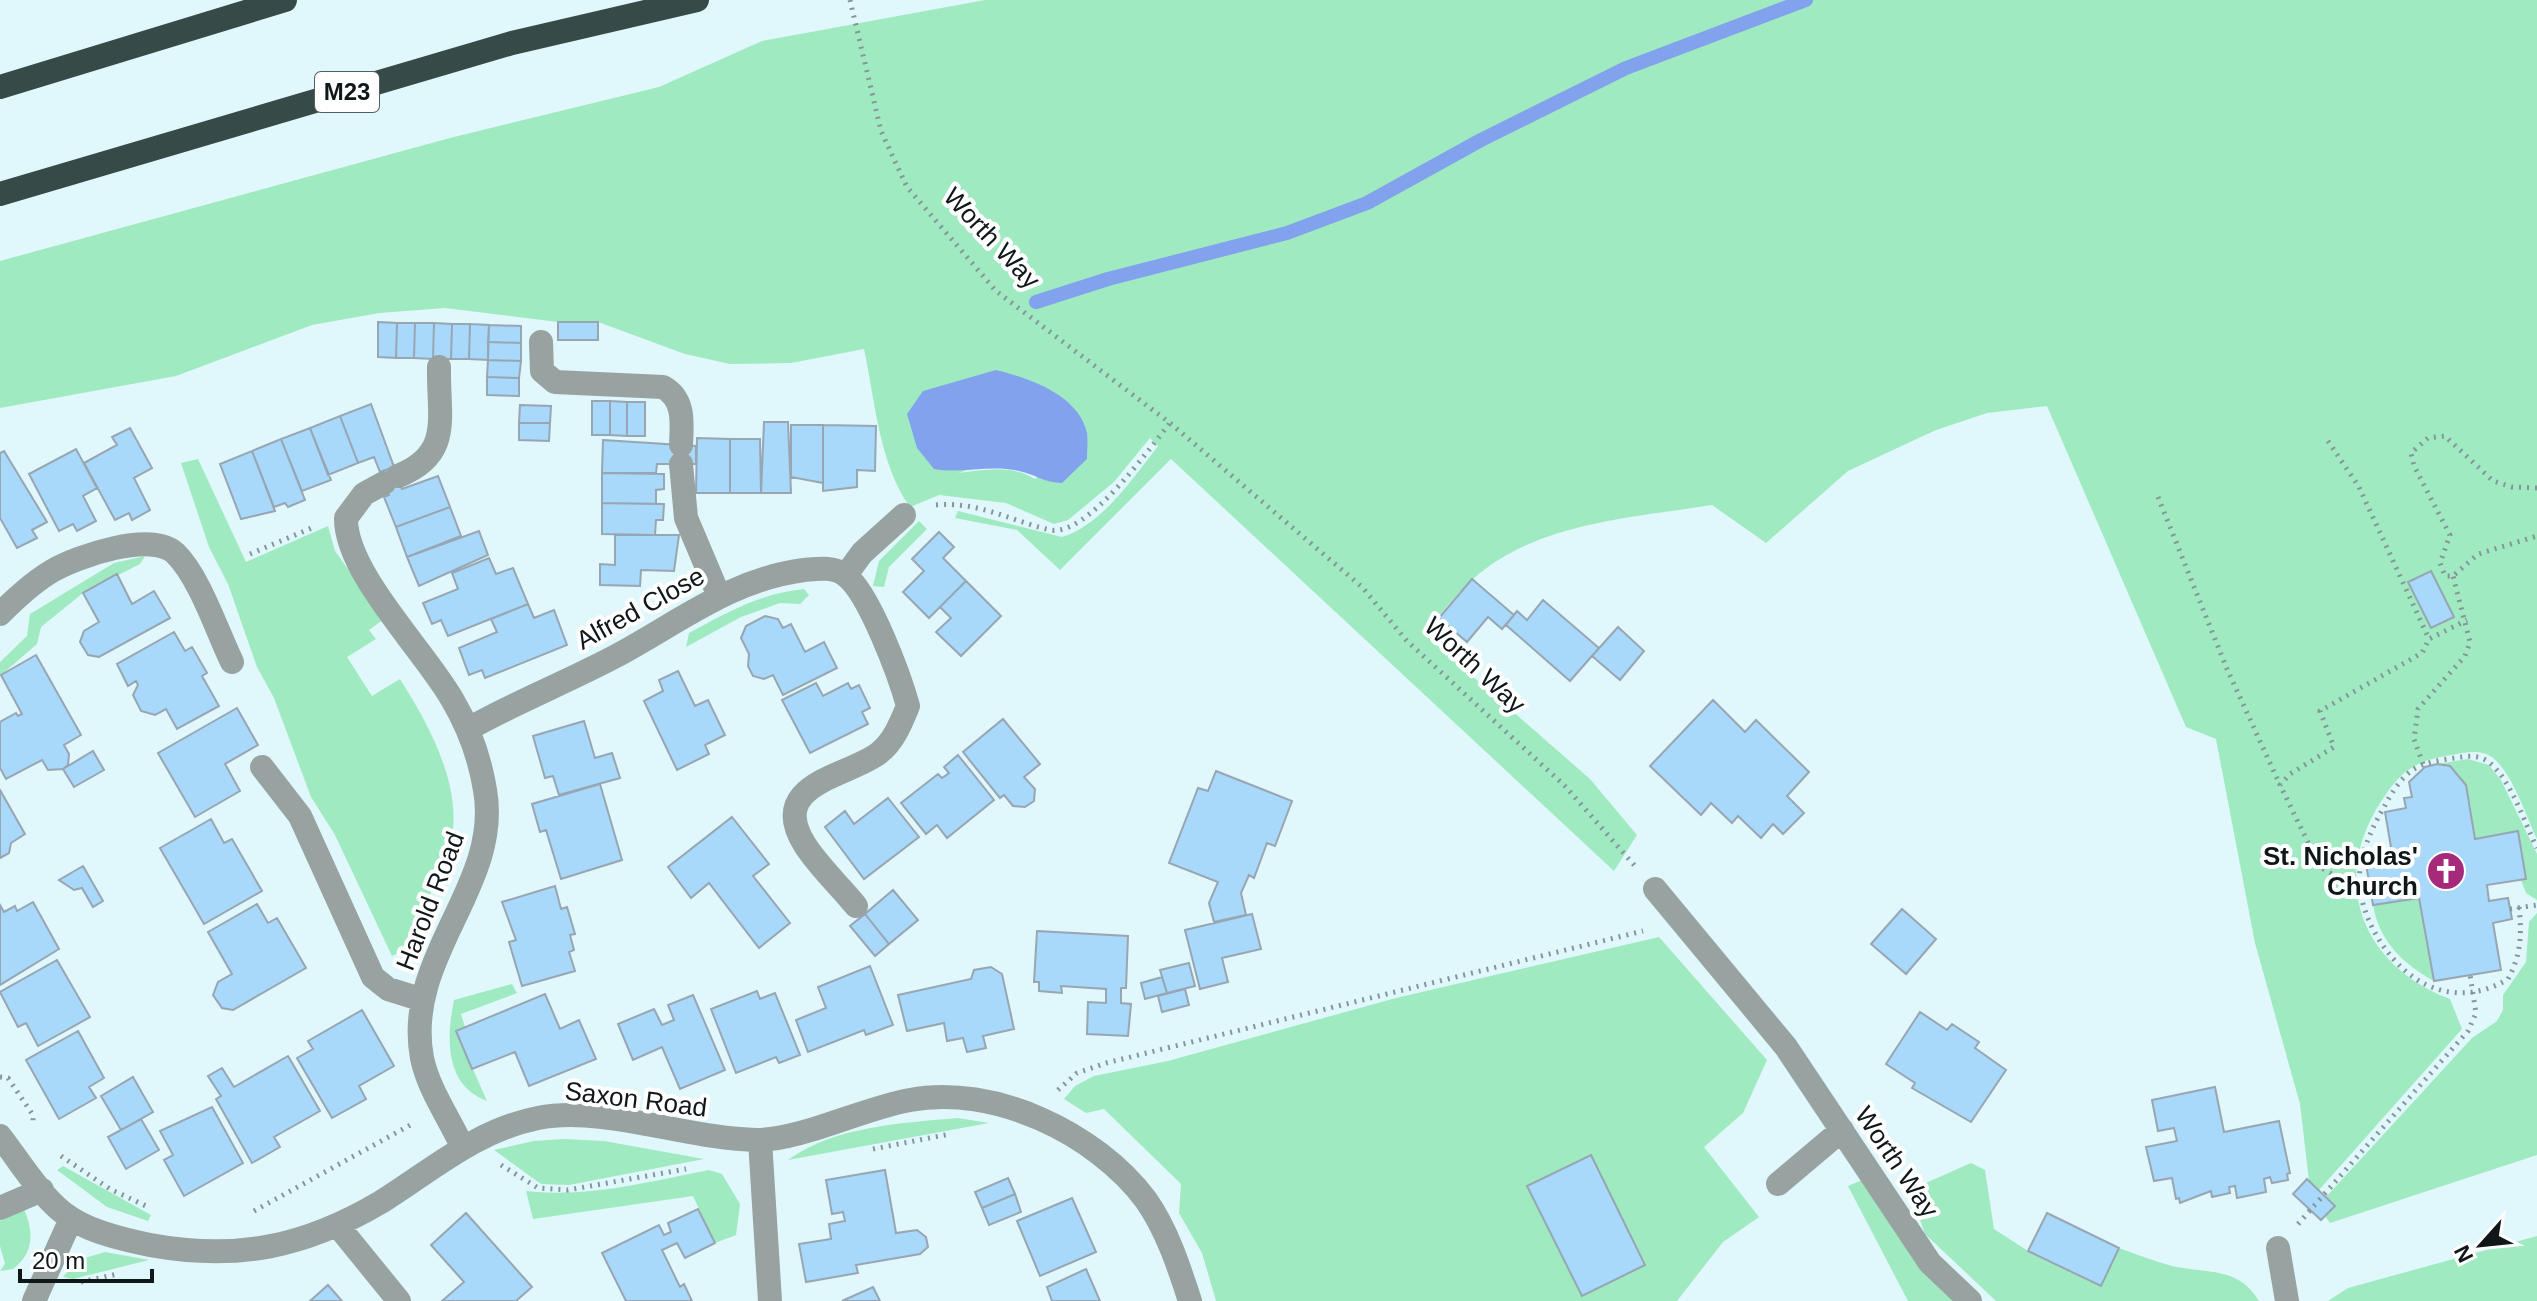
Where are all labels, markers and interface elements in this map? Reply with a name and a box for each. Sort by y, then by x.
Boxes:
road number: M23 [315,72,379,112]
street label: Worth Way [938,181,1046,295]
street label: Alfred Close [571,561,709,655]
street label: Worth Way [1418,611,1532,719]
street label: Harold Road [390,827,470,975]
place label: St. Nicholas' Church [2263,841,2418,901]
church icon: St. Nicholas' Church [2425,850,2467,892]
street label: Saxon Road [563,1075,709,1123]
street label: Worth Way [1849,1101,1945,1223]
north arrow [2441,1205,2521,1285]
scale bar [20,1233,152,1283]
text: N [2449,1241,2478,1267]
text: 20 m [32,1247,85,1274]

